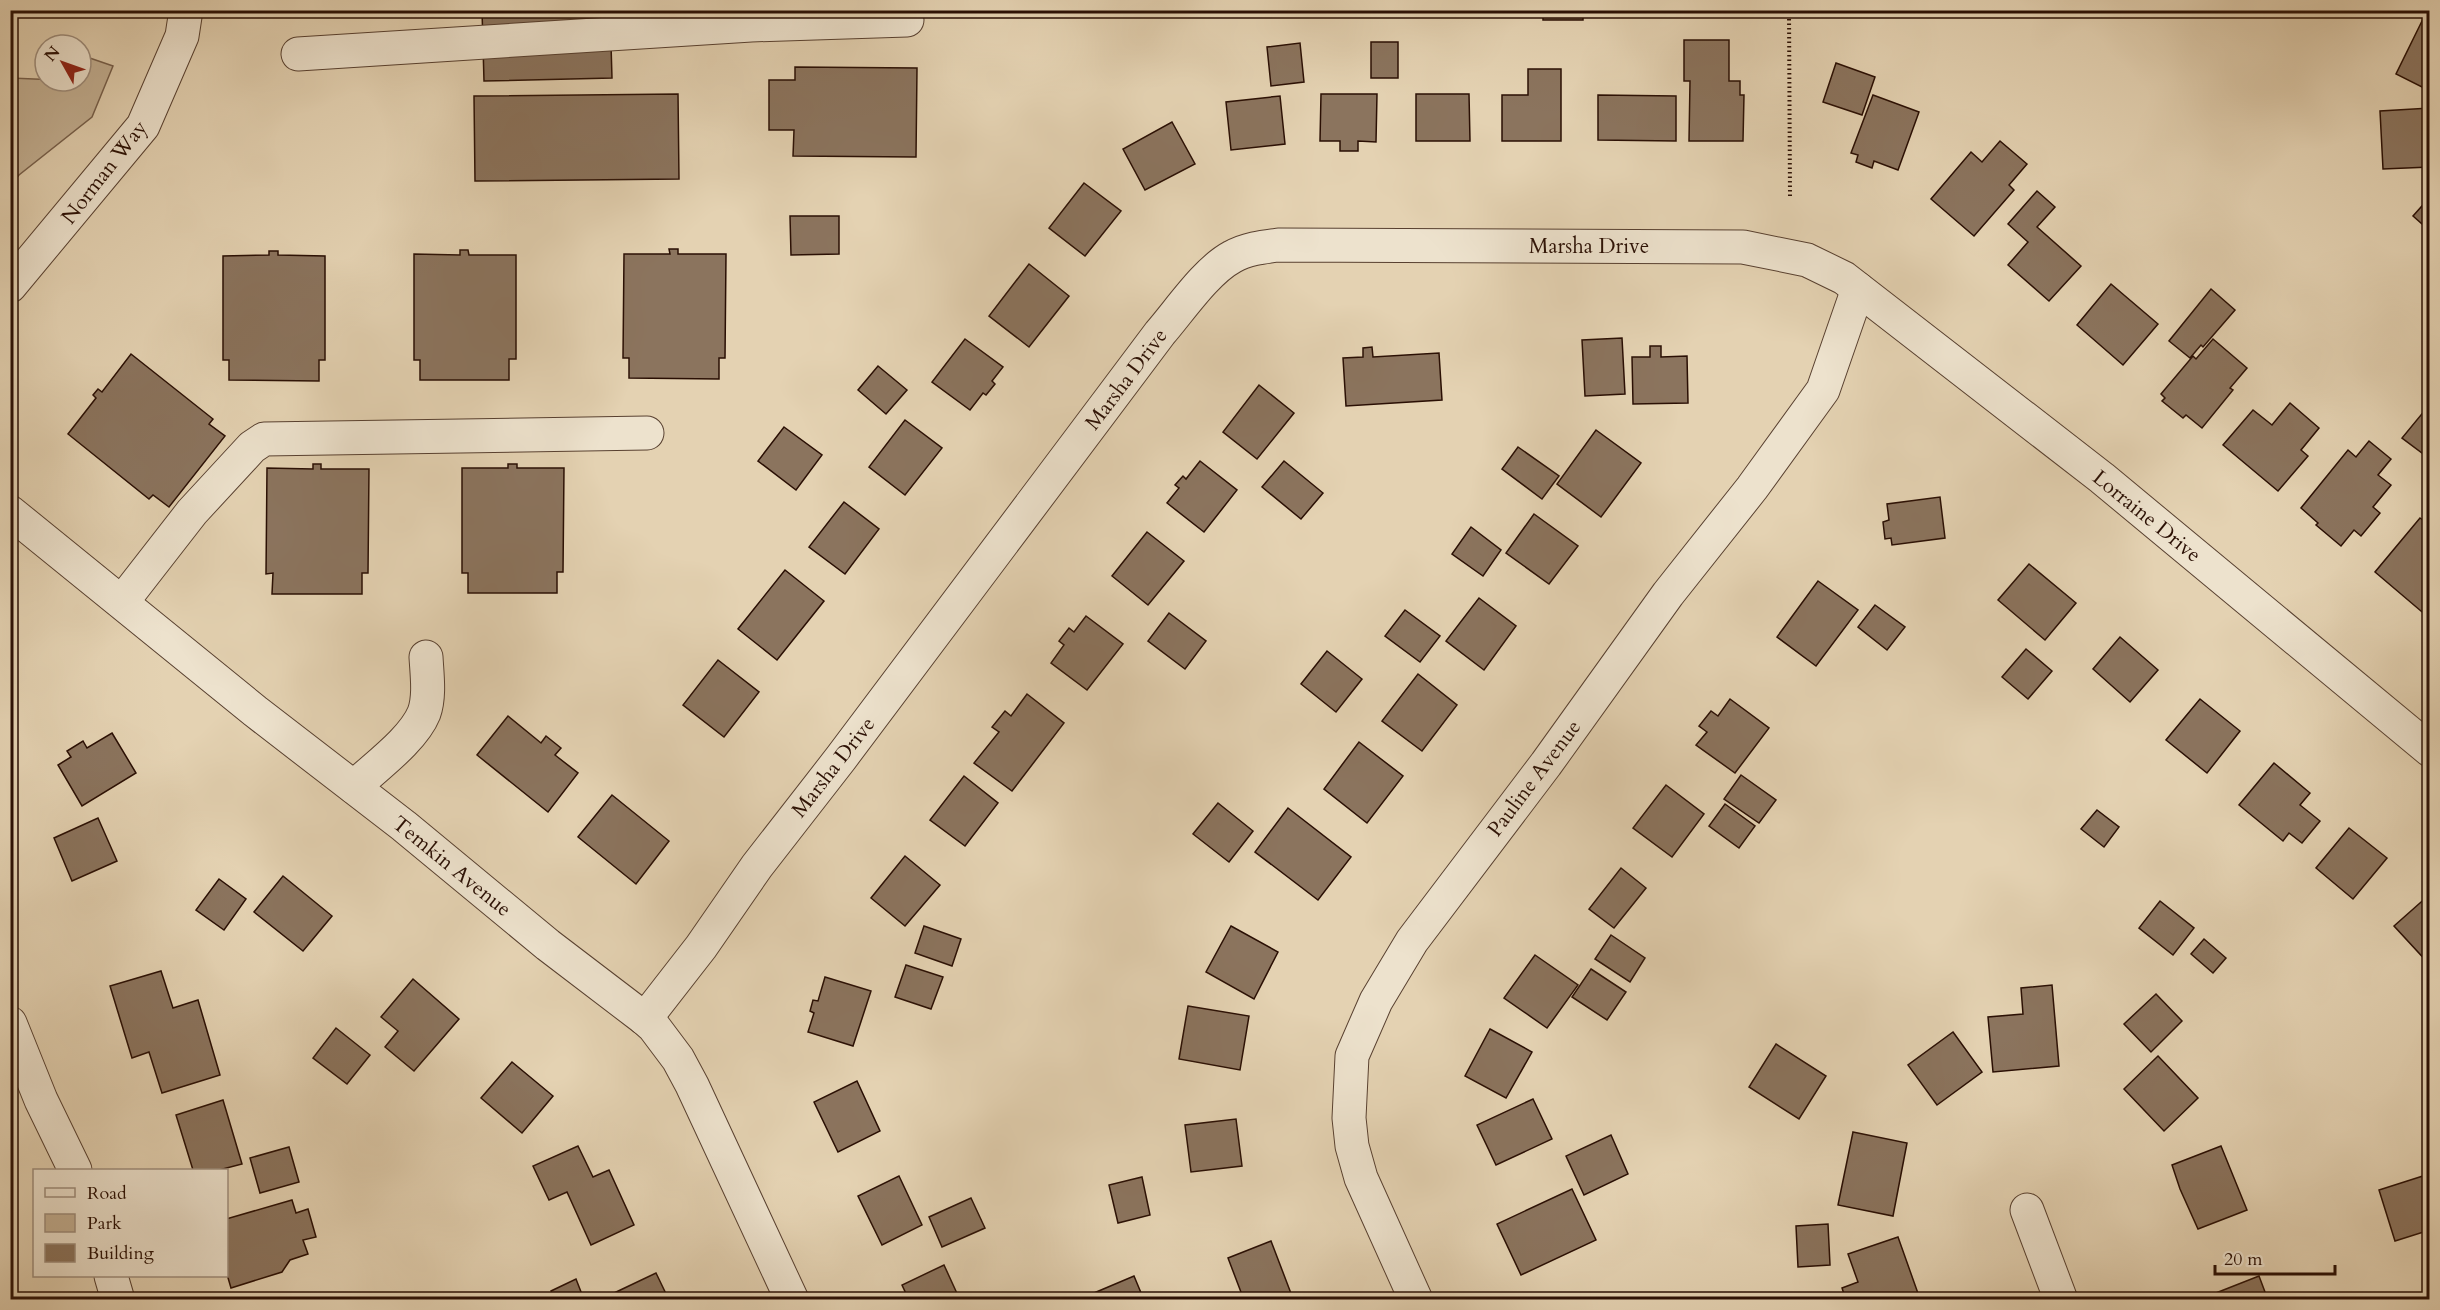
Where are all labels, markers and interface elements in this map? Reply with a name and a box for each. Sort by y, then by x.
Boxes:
north arrow [33,33,93,93]
text: N [39,42,65,66]
street label: Norman Way [55,114,154,230]
street label: Marsha Drive [1529,232,1649,261]
street label: Marsha Drive [1079,322,1174,436]
street label: Lorraine Drive [2086,464,2207,569]
street label: Marsha Drive [785,711,882,824]
street label: Pauline Avenue [1481,714,1588,843]
street label: Temkin Avenue [386,809,517,923]
legend [33,1169,228,1277]
text: Road [87,1181,127,1206]
text: Park [87,1211,122,1236]
scale bar [2215,1238,2335,1276]
text: Building [87,1241,155,1266]
text: 20 m [2224,1247,2263,1272]

